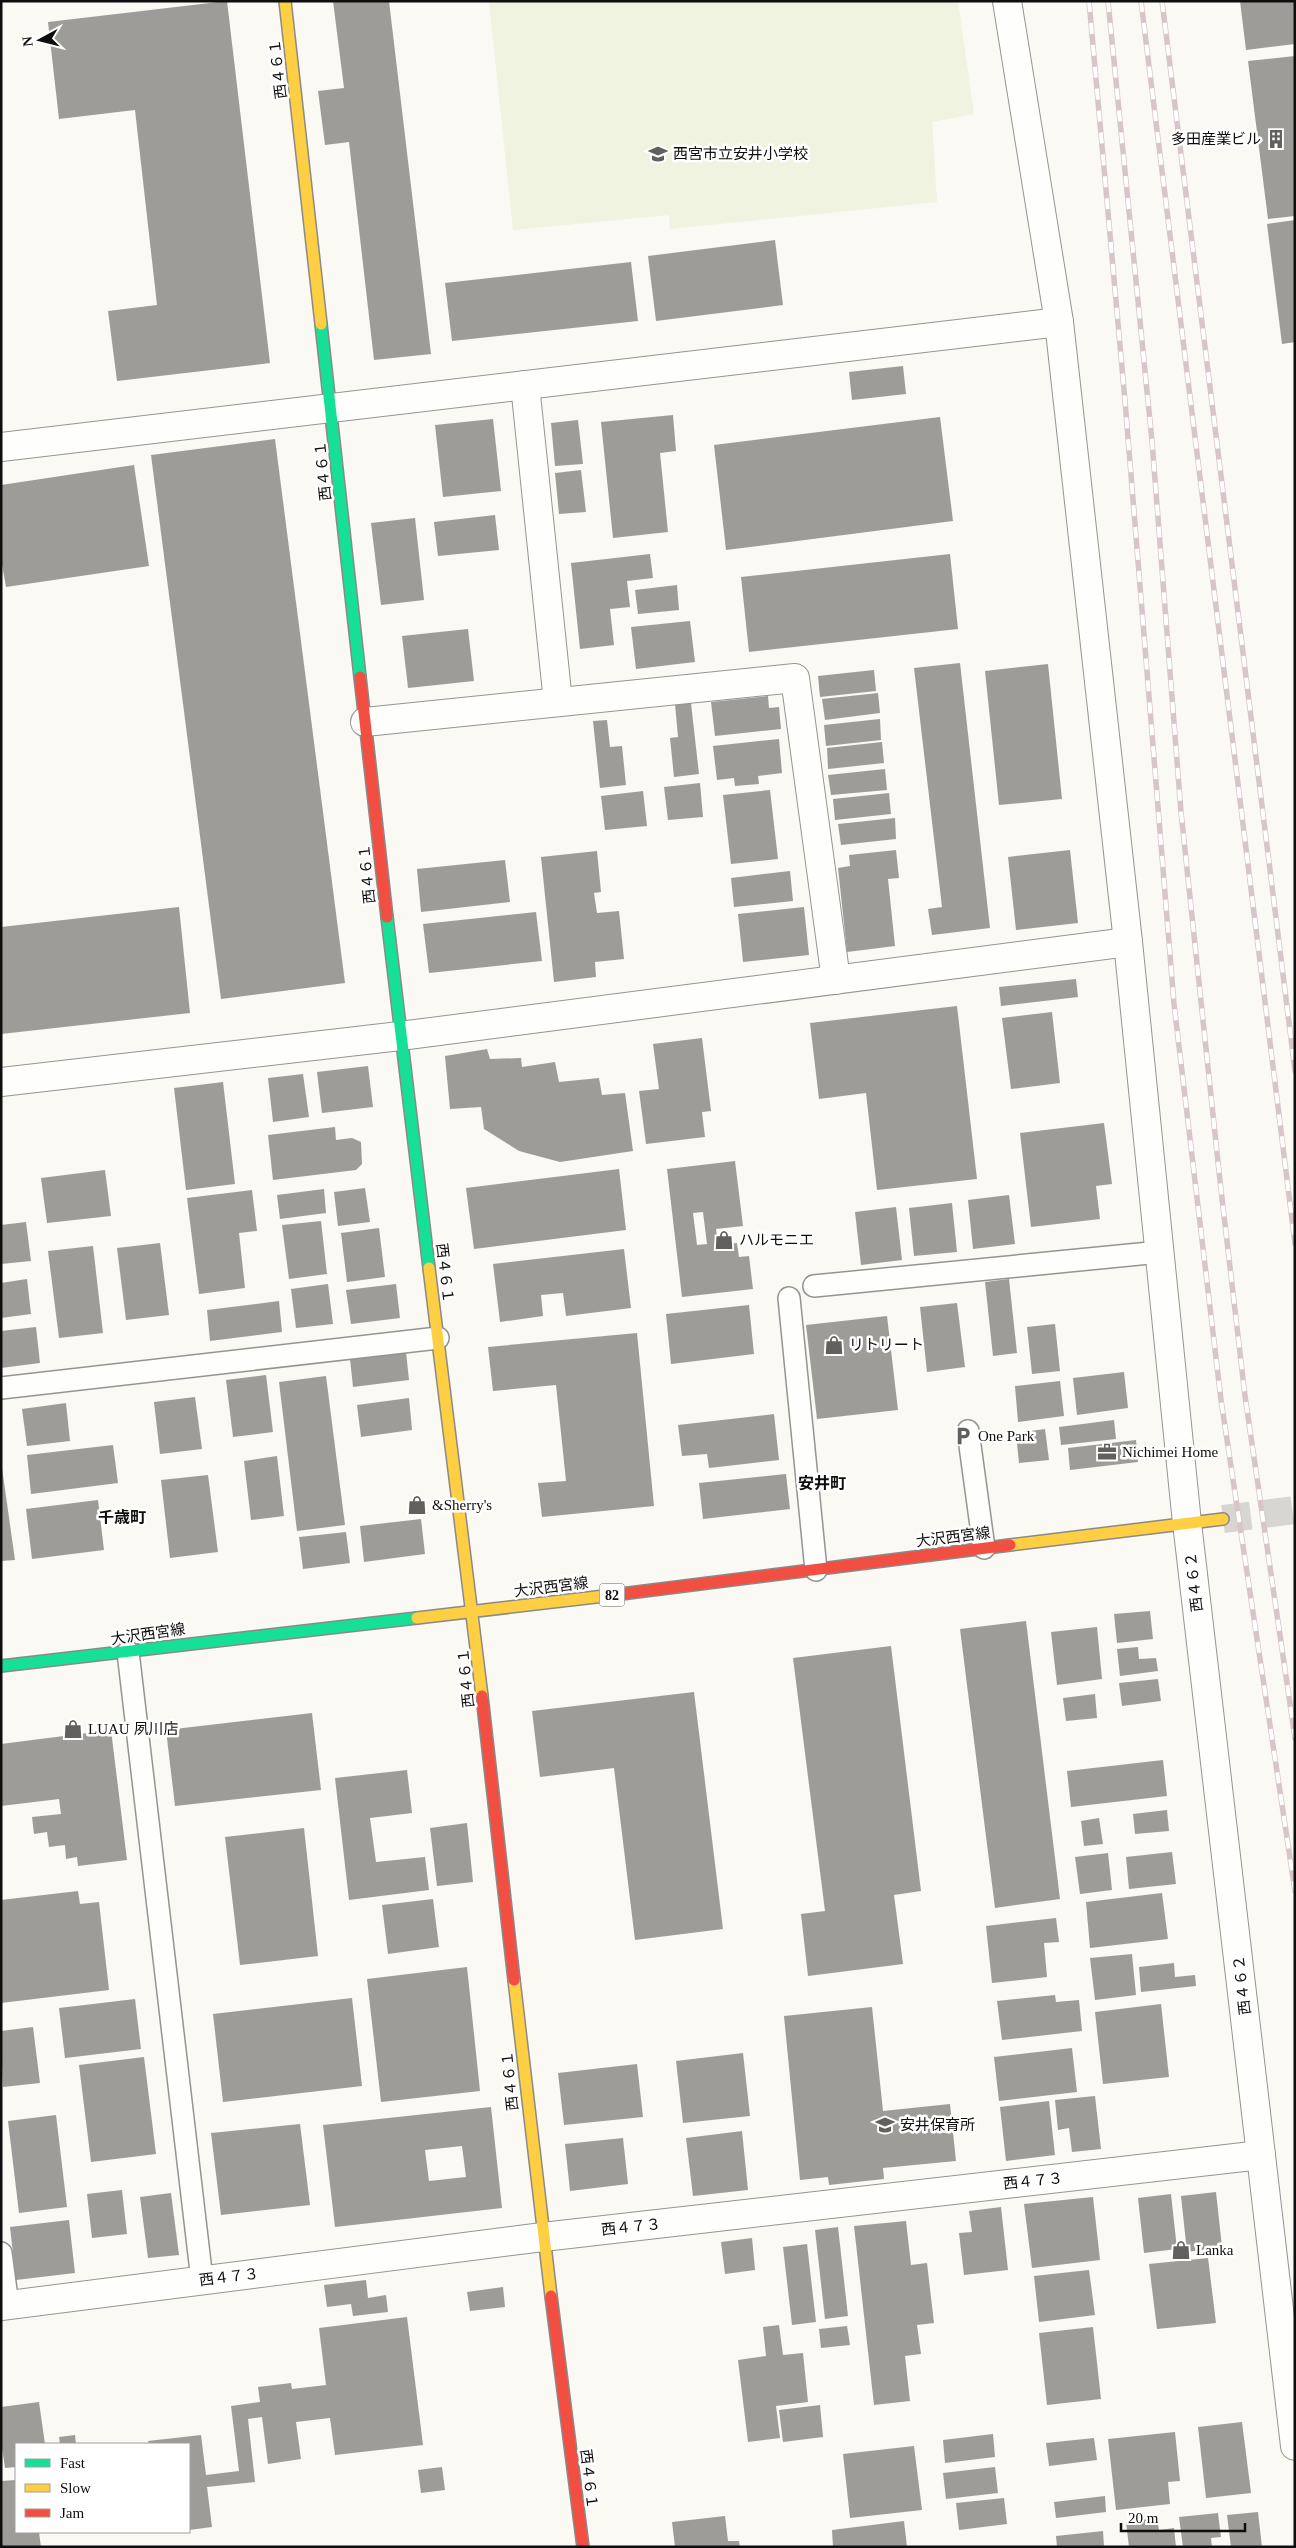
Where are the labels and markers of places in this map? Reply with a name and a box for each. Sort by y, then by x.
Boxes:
building icon: 多田産業ビル [1265,128,1287,150]
place label: 多田産業ビル [1171,131,1261,147]
school or university icon: 西宮市立安井小学校 [647,143,669,165]
place label: 西宮市立安井小学校 [673,145,808,162]
shop icon: ハルモニエ [713,1229,735,1251]
place label: ハルモニエ [739,1232,814,1248]
shop icon: リトリート [823,1334,845,1356]
place label: リトリート [849,1337,924,1353]
parking icon: One Park [952,1425,974,1447]
place label: One Park [978,1428,1035,1444]
office icon: Nichimei Home [1096,1441,1118,1463]
place label: Nichimei Home [1122,1444,1219,1460]
shop icon: &Sherry's [406,1494,428,1516]
place label: &Sherry's [432,1497,492,1513]
shop icon: LUAU 夙川店 [62,1718,84,1740]
place label: LUAU 夙川店 [88,1721,178,1737]
school or university icon: 安井保育所 [874,2114,896,2136]
place label: 安井保育所 [900,2116,975,2133]
shop icon: Lanka [1170,2239,1192,2261]
place label: Lanka [1196,2242,1234,2258]

